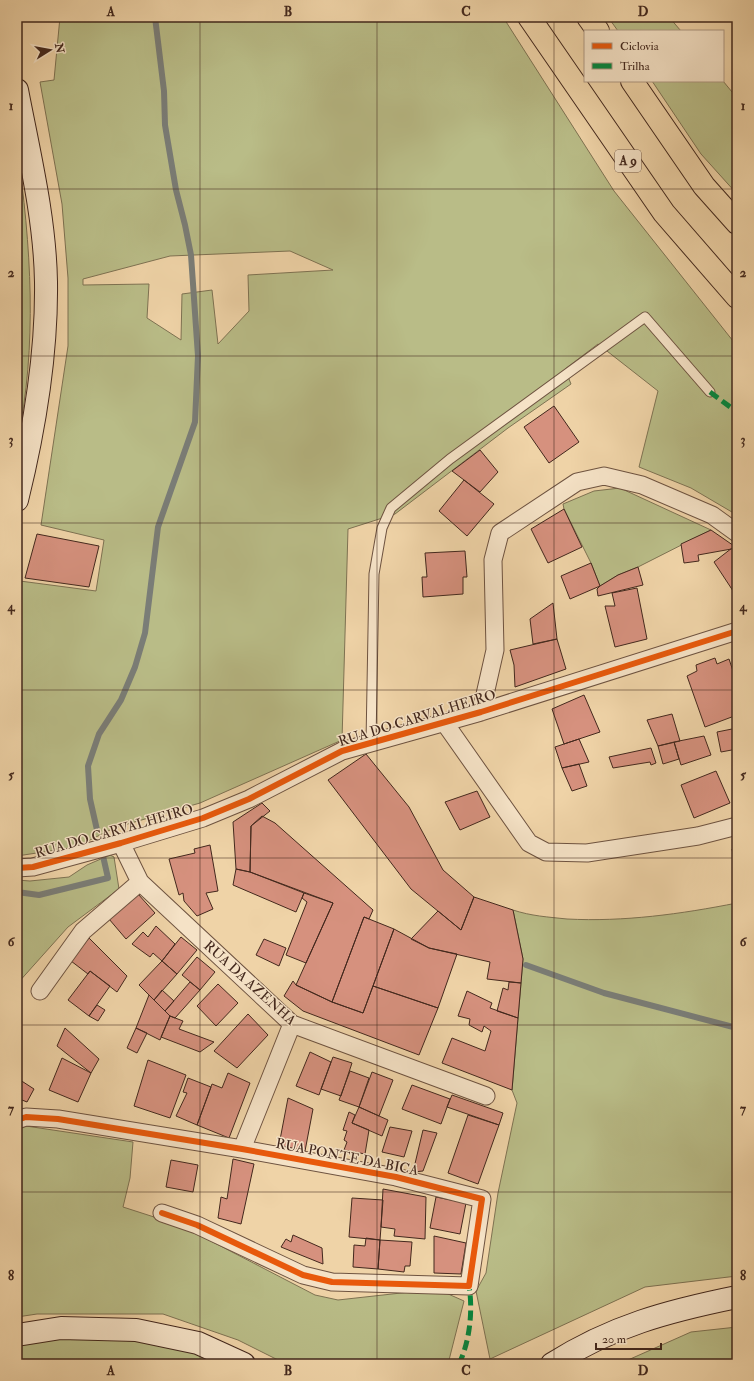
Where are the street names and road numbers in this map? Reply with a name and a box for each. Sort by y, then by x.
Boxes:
road number: A 9 [615,150,641,172]
street label: RUA DO CARVALHEIRO [336,686,498,750]
street label: RUA DO CARVALHEIRO [33,800,195,862]
street label: RUA DA AZENHA [200,937,300,1029]
street label: RUA PONTE DA BICA [274,1135,420,1179]

